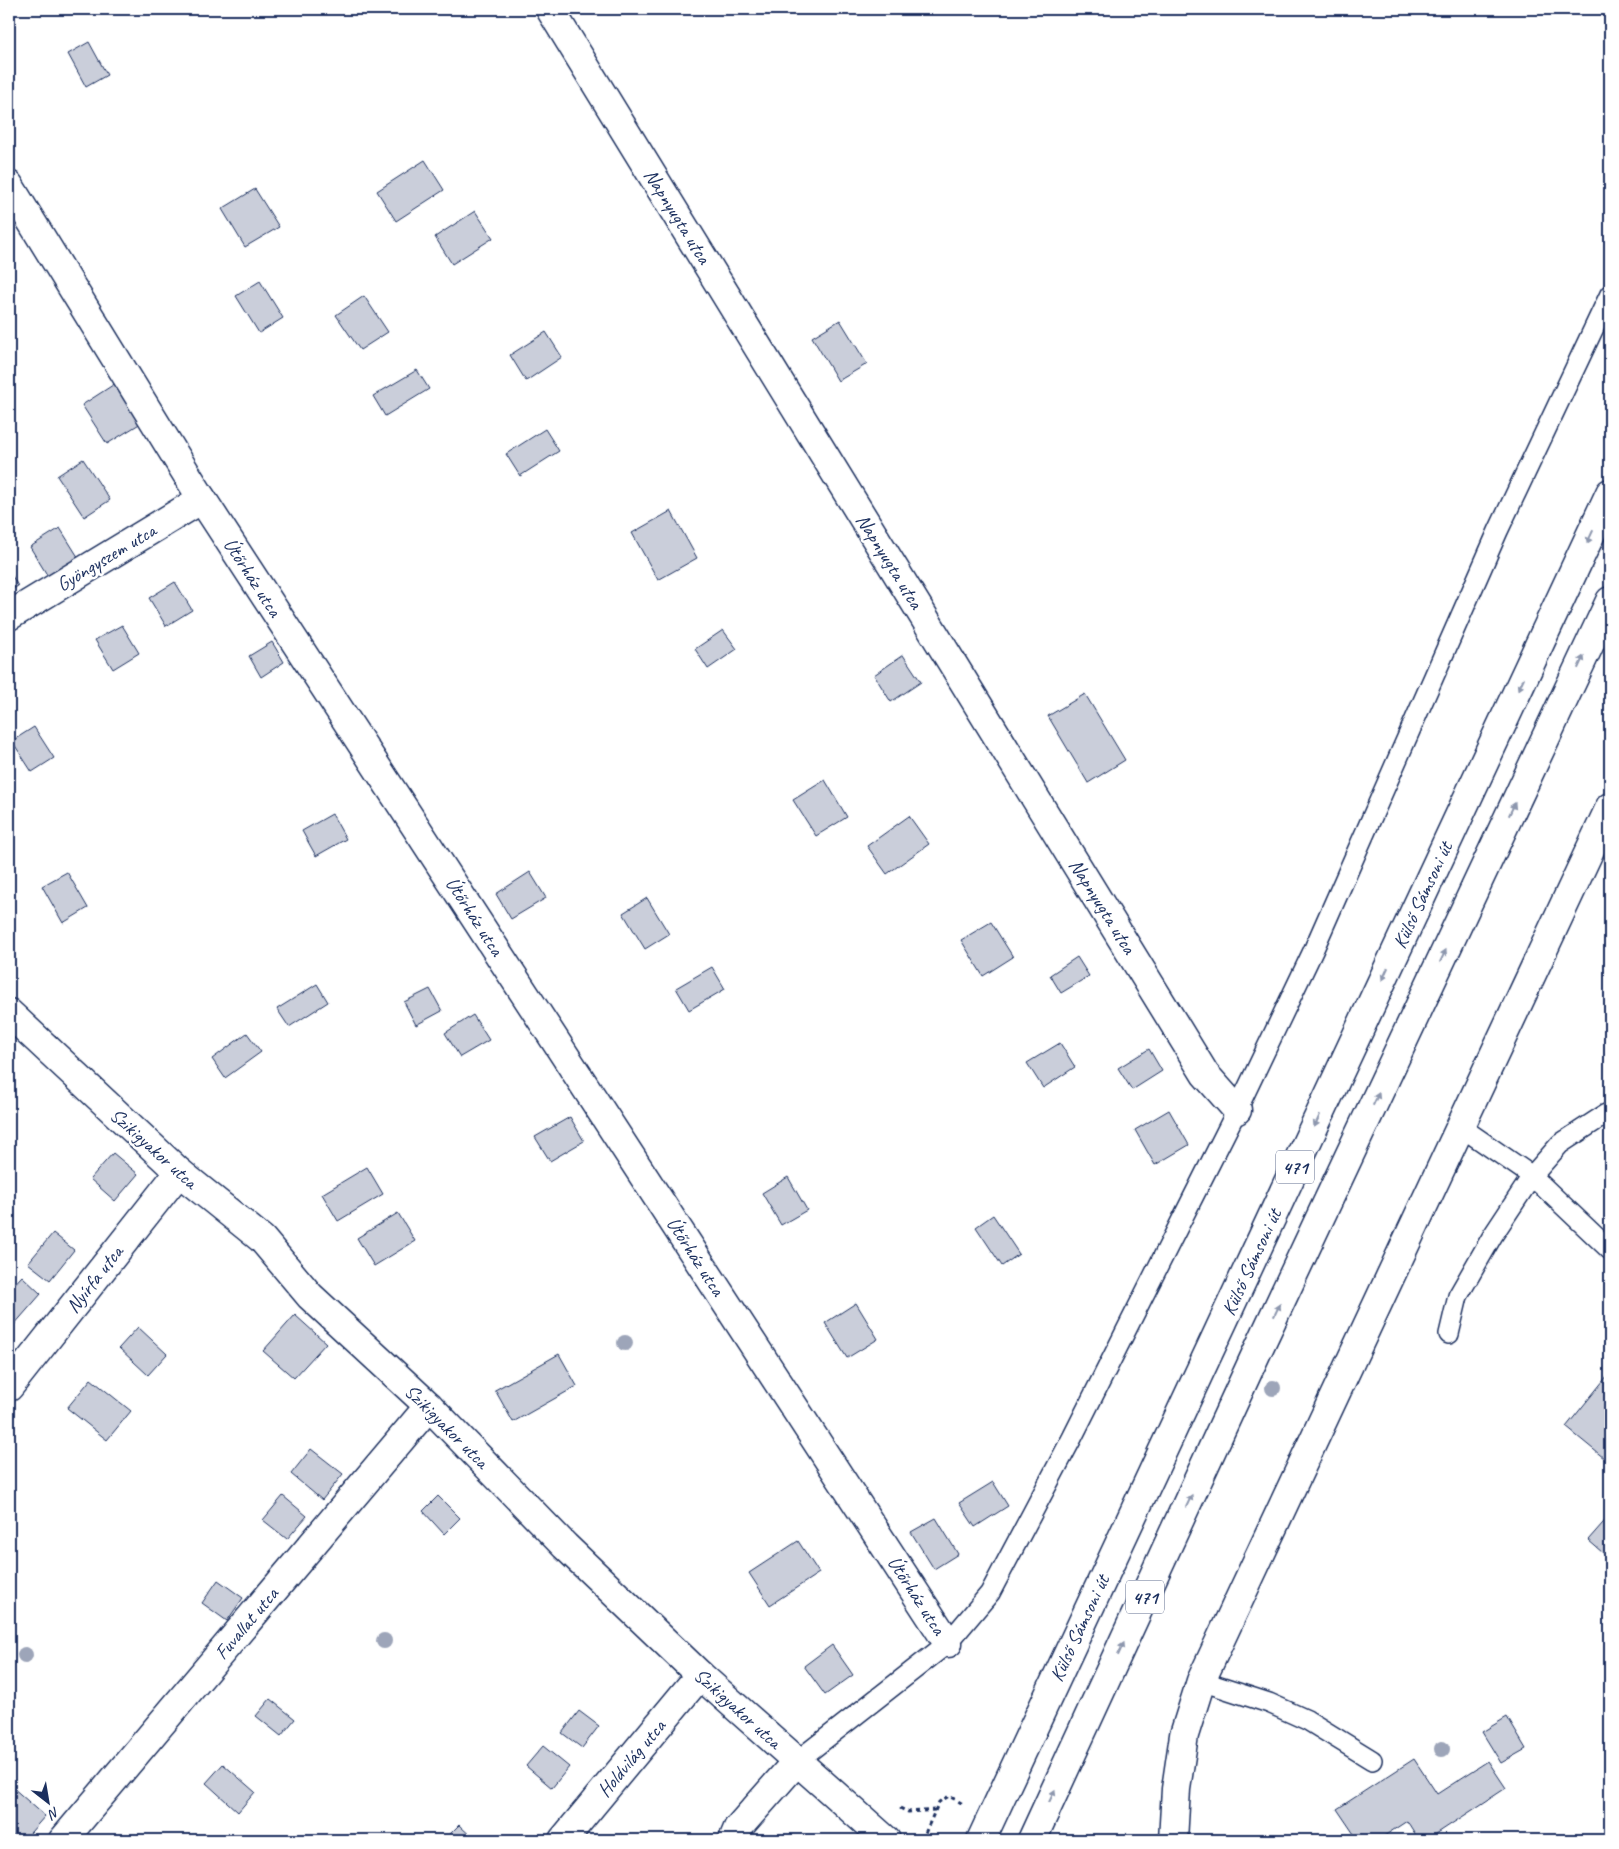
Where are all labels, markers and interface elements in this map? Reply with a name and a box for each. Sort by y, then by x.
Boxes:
street label: Napnyugta utca [639,164,718,270]
street label: Napnyugta utca [851,509,930,615]
street label: Gyöngyszem utca [52,517,162,597]
one-way arrow [1585,530,1593,544]
street label: Útőrház utca [218,533,288,623]
one-way arrow [1578,655,1586,669]
one-way arrow [1516,677,1524,691]
one-way arrow [1509,802,1517,816]
street label: Külső Sámsoni út [1387,836,1459,952]
street label: Napnyugta utca [1064,854,1143,960]
street label: Útőrház utca [440,872,510,962]
one-way arrow [1439,949,1447,963]
one-way arrow [1381,967,1389,981]
one-way arrow [1372,1092,1380,1106]
street label: Szikigyakor utca [105,1103,204,1195]
one-way arrow [1312,1114,1320,1128]
road number: 471 [1276,1150,1314,1184]
street label: Külső Sámsoni út [1216,1203,1288,1319]
street label: Útőrház utca [661,1212,731,1302]
street label: Nyírfa utca [60,1239,130,1318]
one-way arrow [1273,1303,1281,1317]
street label: Szikigyakor utca [399,1379,495,1475]
one-way arrow [1185,1494,1193,1508]
street label: Útőrház utca [882,1551,952,1641]
street label: Külső Sámsoni út [1044,1569,1116,1685]
road number: 471 [1126,1580,1164,1614]
street label: Fuvallat utca [209,1581,285,1665]
one-way arrow [1117,1642,1125,1656]
street label: Szikigyakor utca [689,1663,788,1755]
street label: Holdvilág utca [592,1713,672,1802]
north arrow [22,1776,72,1826]
one-way arrow [1049,1789,1057,1803]
text: N [44,1803,63,1823]

